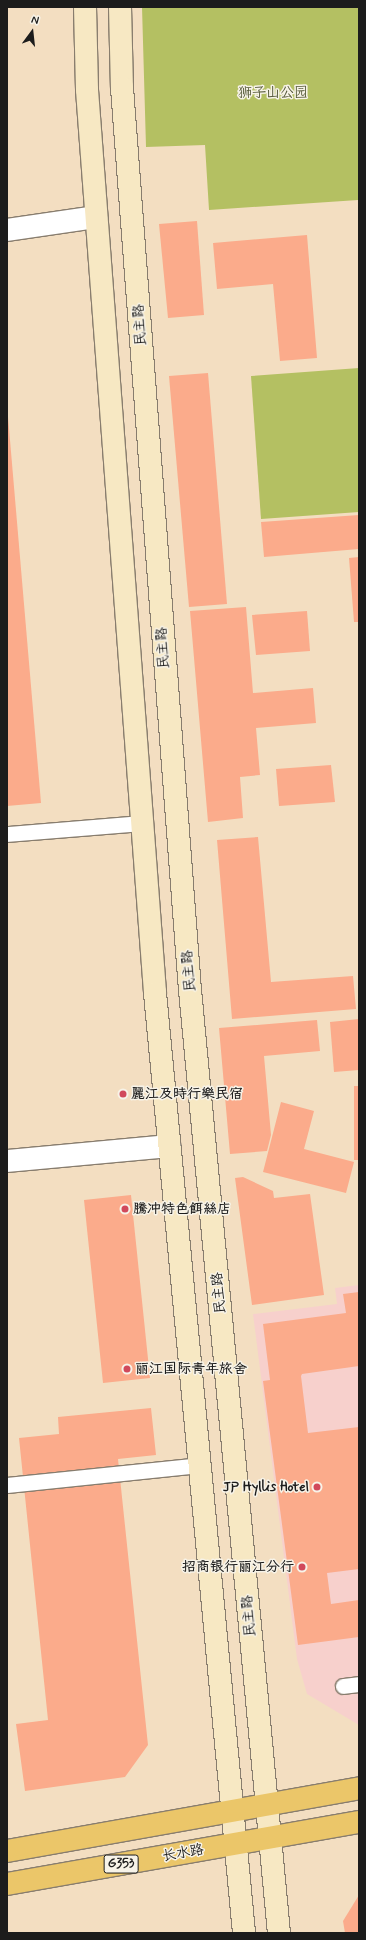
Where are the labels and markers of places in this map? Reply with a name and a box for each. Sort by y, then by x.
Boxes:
place label: 麗江及時行樂民宿 [131,1086,243,1102]
marker: 麗江及時行樂民宿 [118,1089,128,1099]
place label: 騰冲特色餌絲店 [133,1201,231,1217]
marker: 騰冲特色餌絲店 [120,1204,130,1214]
place label: 丽江国际青年旅舍 [135,1361,247,1377]
marker: 丽江国际青年旅舍 [122,1364,132,1374]
place label: JP Hyllis Hotel [223,1479,309,1495]
marker: JP Hyllis Hotel [312,1482,322,1492]
place label: 招商银行丽江分行 [182,1559,294,1575]
marker: 招商银行丽江分行 [297,1562,307,1572]

